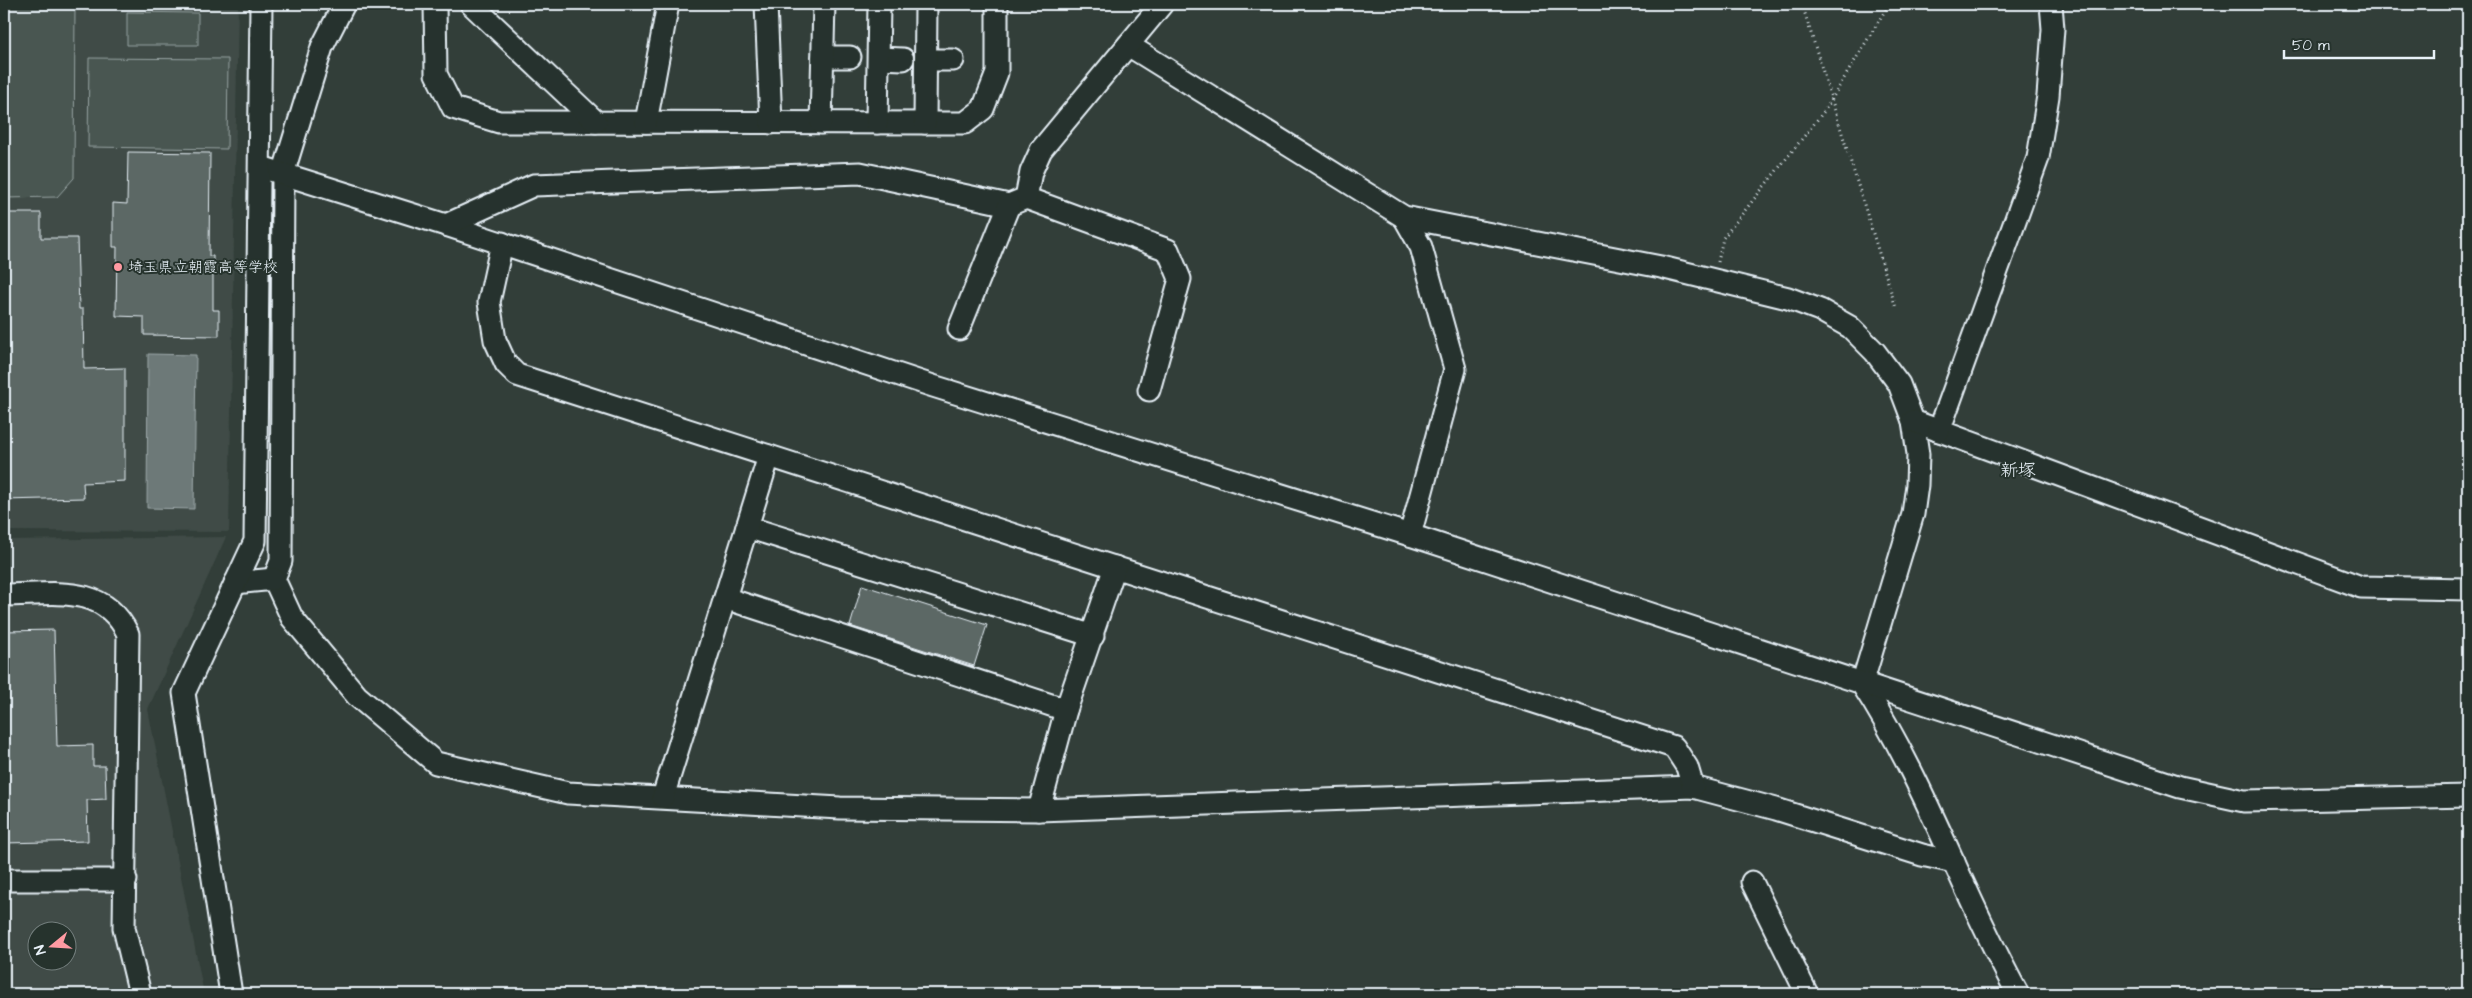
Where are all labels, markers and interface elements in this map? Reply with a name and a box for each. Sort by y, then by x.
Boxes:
scale bar [2284,28,2434,60]
text: 50 m [2292,35,2330,56]
place label: 埼玉県立朝霞高等学校 [128,257,278,278]
marker: 埼玉県立朝霞高等学校 [112,261,124,273]
district label: 新塚 [2000,458,2036,483]
north arrow [28,920,78,970]
text: N [30,942,51,957]

